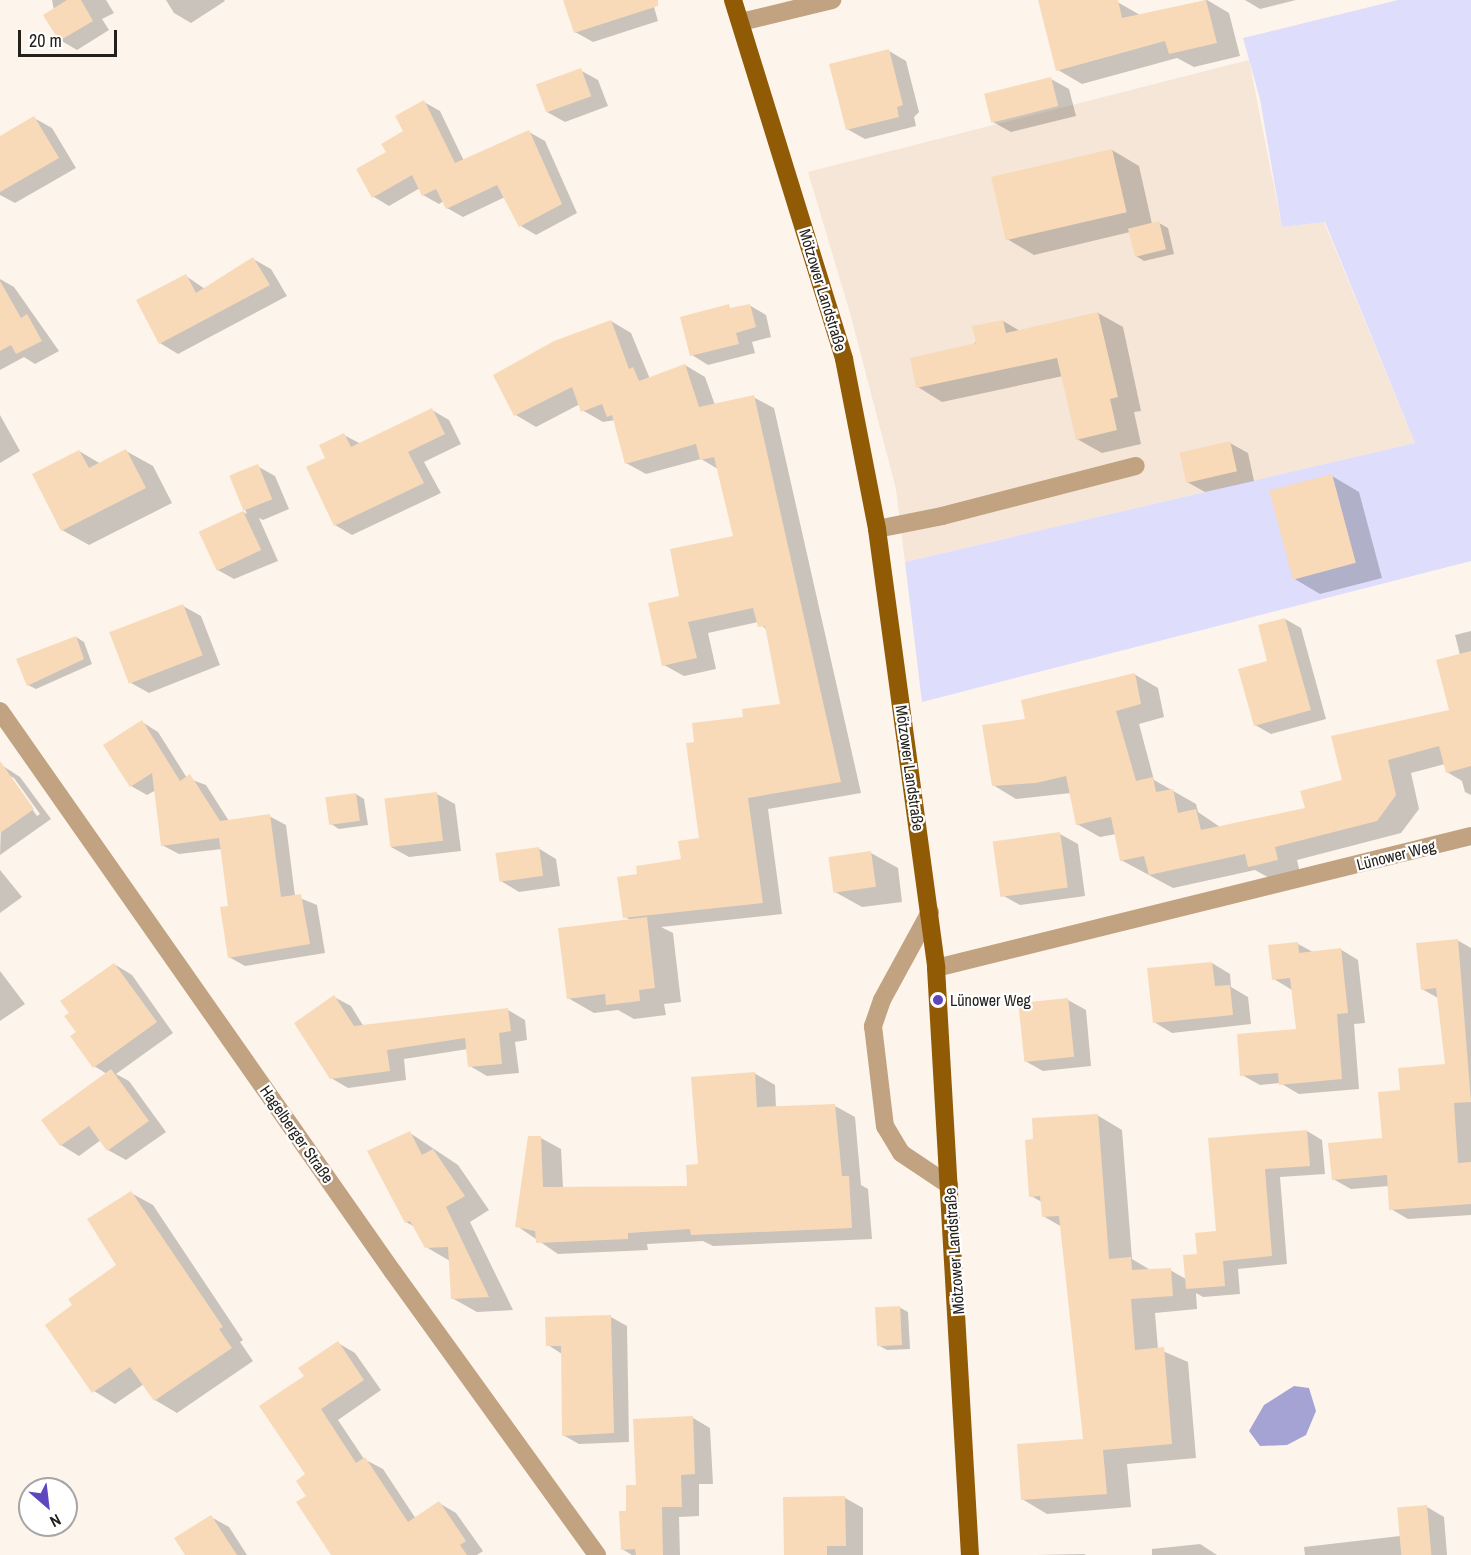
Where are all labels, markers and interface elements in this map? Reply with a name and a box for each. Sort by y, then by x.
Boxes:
scale bar [21,18,120,56]
text: 20 m [29,28,62,53]
street label: Mötzower Landstraße [795,227,851,353]
street label: Mötzower Landstraße [892,704,928,832]
street label: Lünower Weg [1355,836,1437,874]
place label: Lünower Weg [950,990,1031,1010]
marker: Lünower Weg [931,993,945,1007]
street label: Hagelberger Straße [256,1081,338,1187]
street label: Mötzower Landstraße [940,1187,968,1315]
north arrow [18,1477,78,1537]
text: N [46,1509,65,1533]

